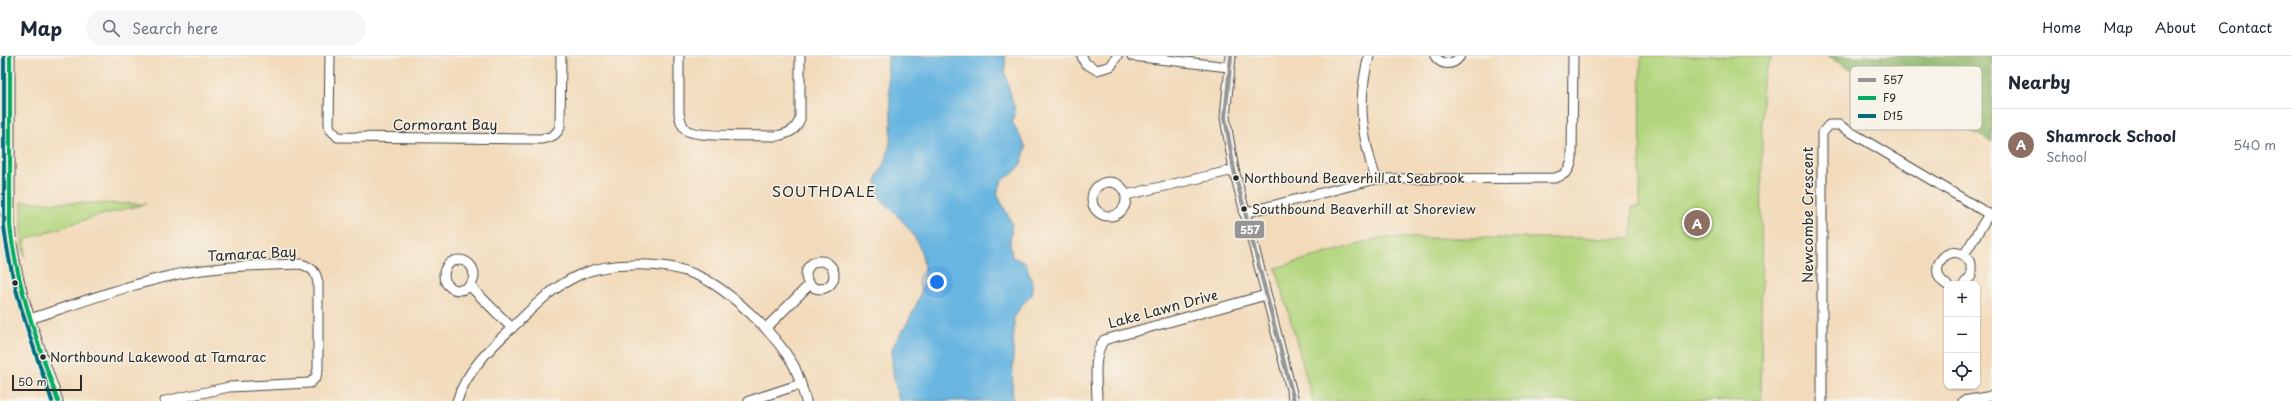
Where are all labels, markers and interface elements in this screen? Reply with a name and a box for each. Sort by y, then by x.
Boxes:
search box [86,10,366,46]
text: Map [20,14,62,42]
text: Search here [132,16,218,39]
icon: search [100,17,122,39]
text: Home [2042,17,2081,38]
text: Map [2103,17,2133,38]
text: About [2155,17,2196,38]
text: Contact [2218,17,2272,38]
legend [1850,66,1982,130]
text: Nearby [2008,69,2070,95]
text: 557 [1883,71,1903,88]
text: F9 [1883,89,1896,106]
text: D15 [1883,107,1903,124]
street label: Cormorant Bay [393,114,497,135]
text: Shamrock School [2046,124,2176,147]
text: A [2016,135,2026,154]
text: 540 m [2233,135,2276,154]
street label: Newcombe Crescent [1797,146,1818,283]
text: School [2046,147,2087,166]
place label: Northbound Beaverhill at Seabrook [1244,168,1465,187]
marker: Northbound Beaverhill at Seabrook [1231,173,1241,183]
district label: SOUTHDALE [772,179,876,202]
place label: Southbound Beaverhill at Shoreview [1252,199,1476,218]
marker: Southbound Beaverhill at Shoreview [1239,204,1249,214]
pin: A [1684,208,1710,238]
line badge: 557 [1234,220,1265,239]
text: 557 [1240,221,1261,238]
street label: Tamarac Bay [207,241,297,266]
your location [927,272,947,292]
unlabelled marker [10,278,20,288]
map controls [1944,281,1980,389]
button: + [1944,281,1980,317]
street label: Lake Lawn Drive [1106,284,1220,333]
button: − [1944,317,1980,353]
place label: Northbound Lakewood at Tamarac [50,347,266,366]
marker: Northbound Lakewood at Tamarac [38,352,48,362]
button: locate [1944,353,1980,389]
scale bar [12,373,82,392]
text: 50 m [18,373,47,390]

